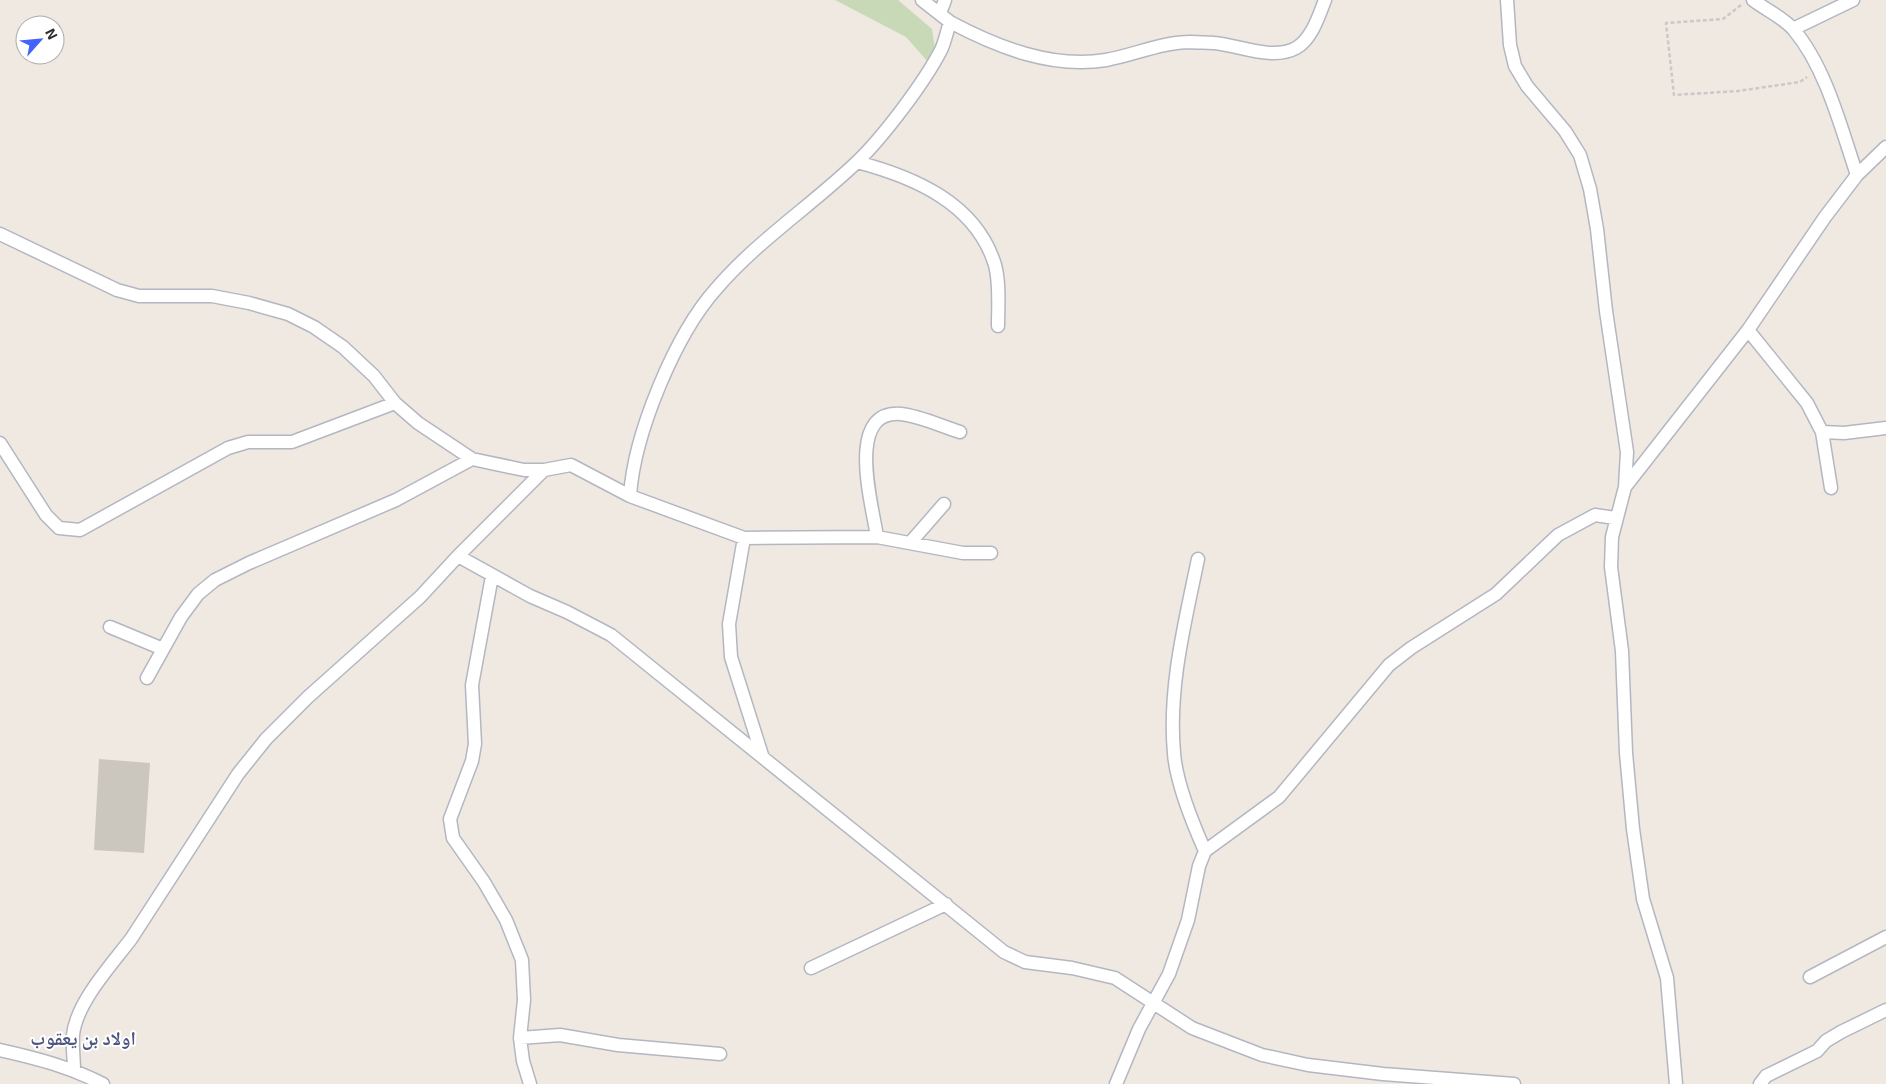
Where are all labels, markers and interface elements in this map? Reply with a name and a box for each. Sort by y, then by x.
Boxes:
north arrow [15,15,65,65]
text: N [42,26,62,42]
district label: اولاد بن يعقوب [30,1026,136,1050]

